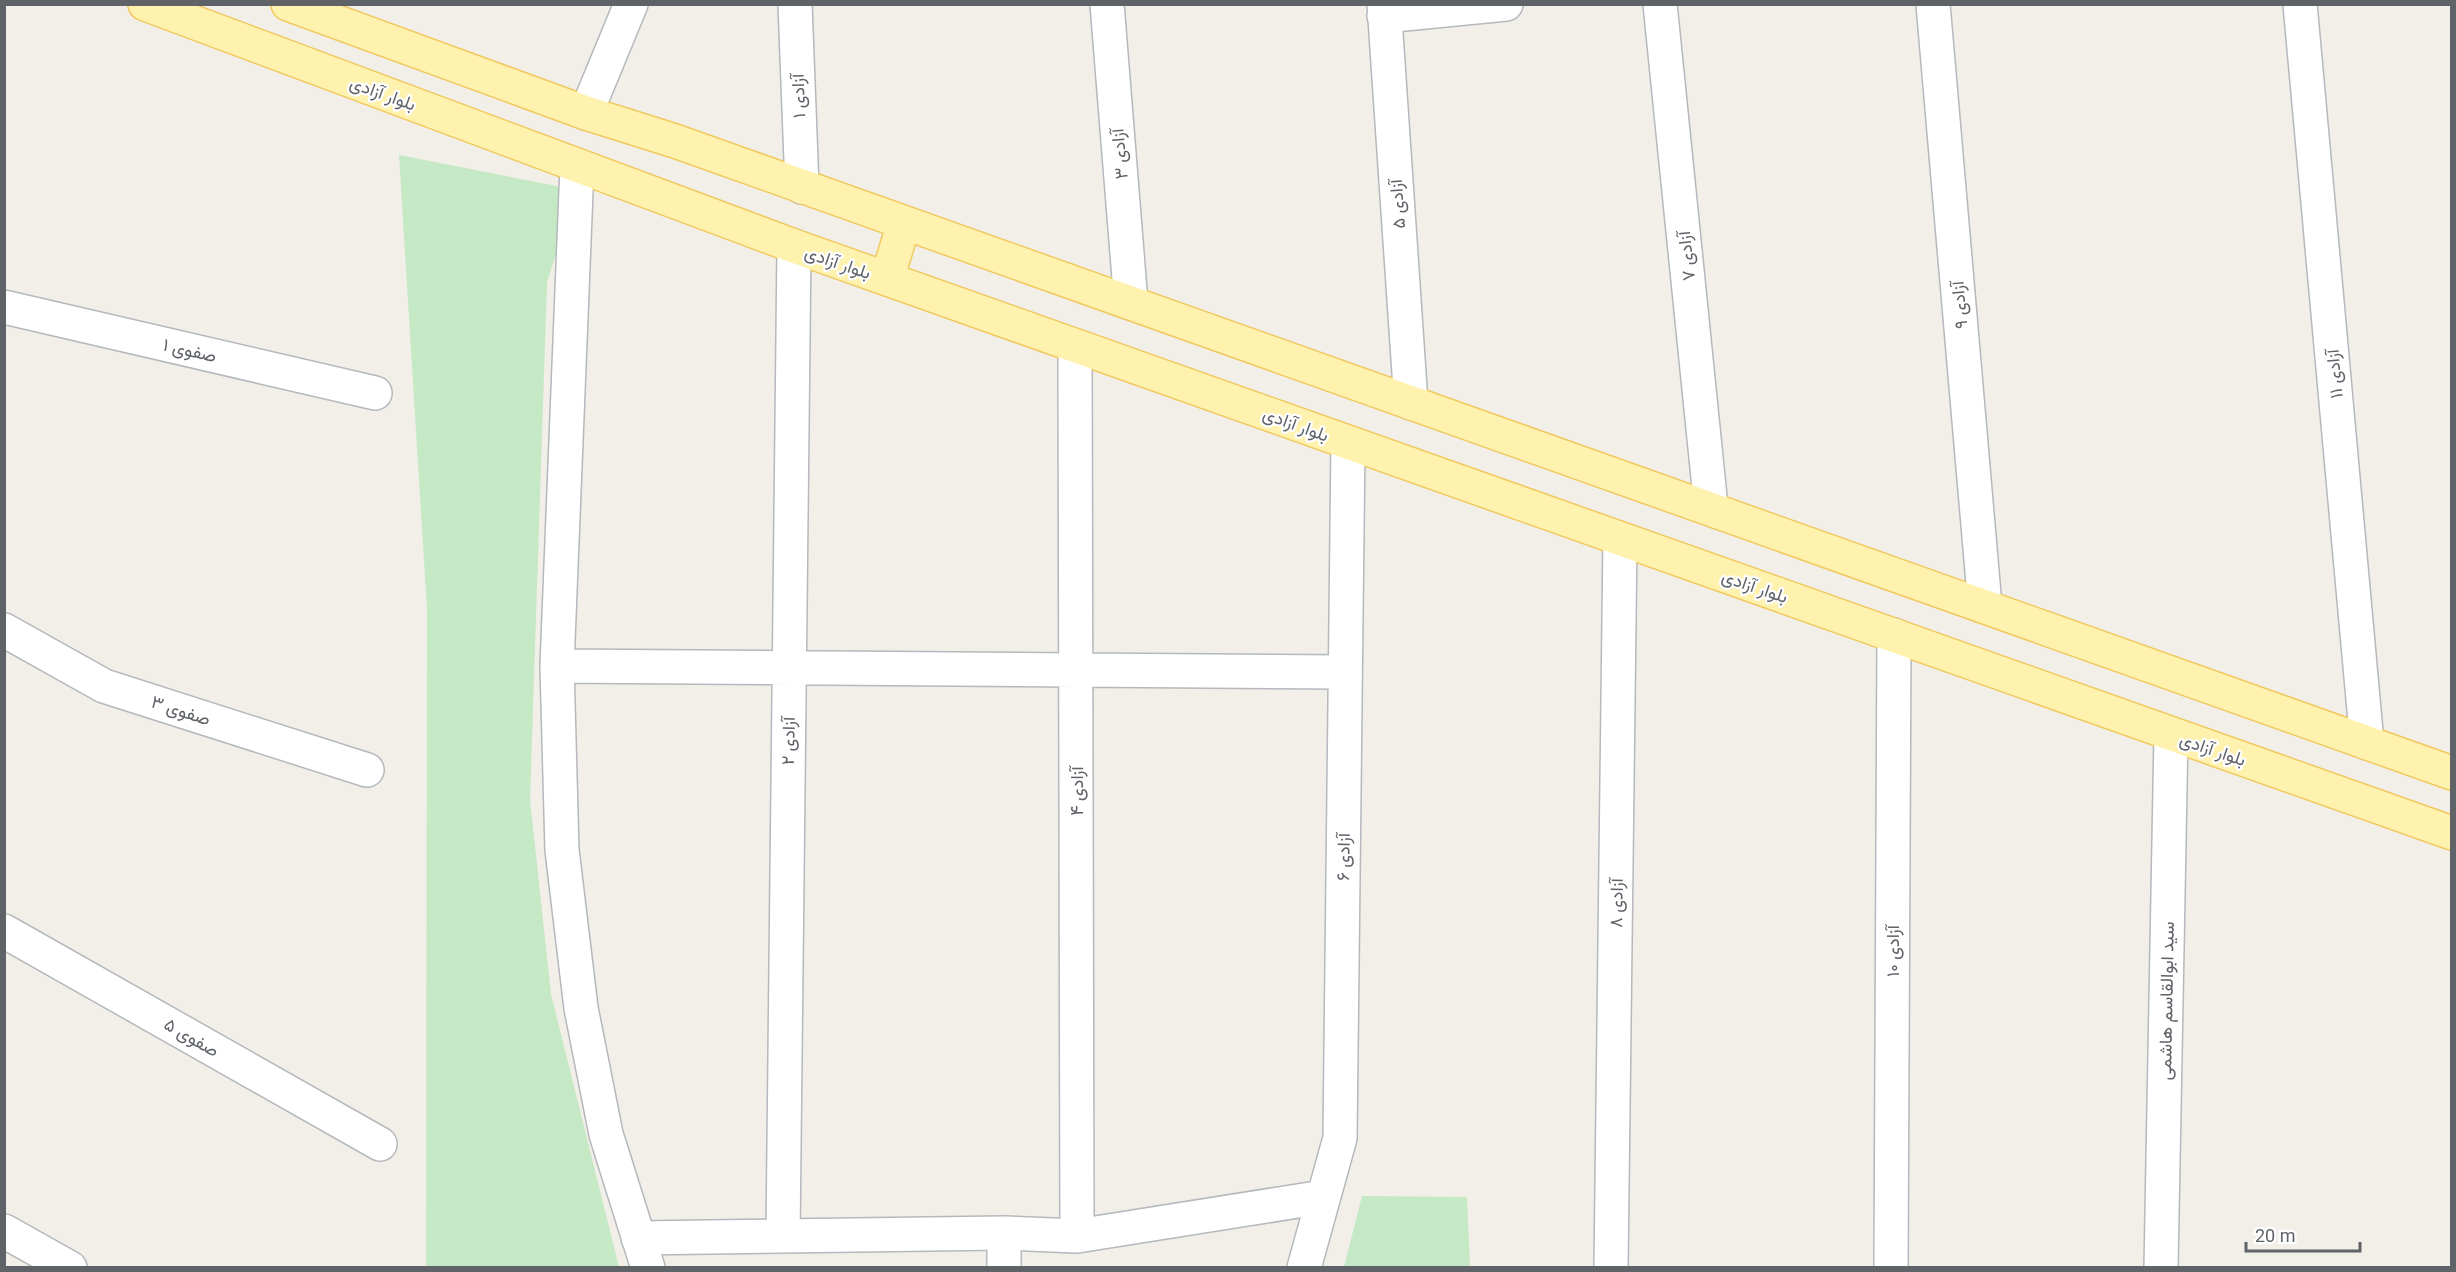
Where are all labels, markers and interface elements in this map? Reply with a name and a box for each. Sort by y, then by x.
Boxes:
street label: بلوار آزادی [347,71,419,116]
street label: آزادی ۱ [787,72,810,118]
street label: آزادی ۳ [1106,126,1133,180]
street label: آزادی ۵ [1385,177,1410,230]
street label: آزادی ۷ [1673,228,1700,282]
street label: بلوار آزادی [802,241,874,284]
street label: آزادی ۹ [1946,278,1973,330]
street label: صفوی ۱ [161,334,219,367]
street label: آزادی ۱۱ [2321,347,2348,400]
street label: بلوار آزادی [1260,402,1332,447]
street label: بلوار آزادی [1719,565,1791,608]
street label: صفوی ۳ [148,691,213,730]
street label: آزادی ۲ [777,715,800,765]
street label: بلوار آزادی [2177,728,2249,771]
street label: آزادی ۴ [1066,764,1088,816]
street label: آزادی ۶ [1332,831,1355,881]
street label: آزادی ۸ [1605,876,1628,928]
street label: سید ابوالقاسم هاشمی [2154,921,2180,1081]
street label: آزادی ۱۰ [1882,923,1904,977]
street label: صفوی ۵ [160,1013,223,1062]
scale bar [2246,1215,2360,1253]
text: 20 m [2255,1225,2295,1246]

